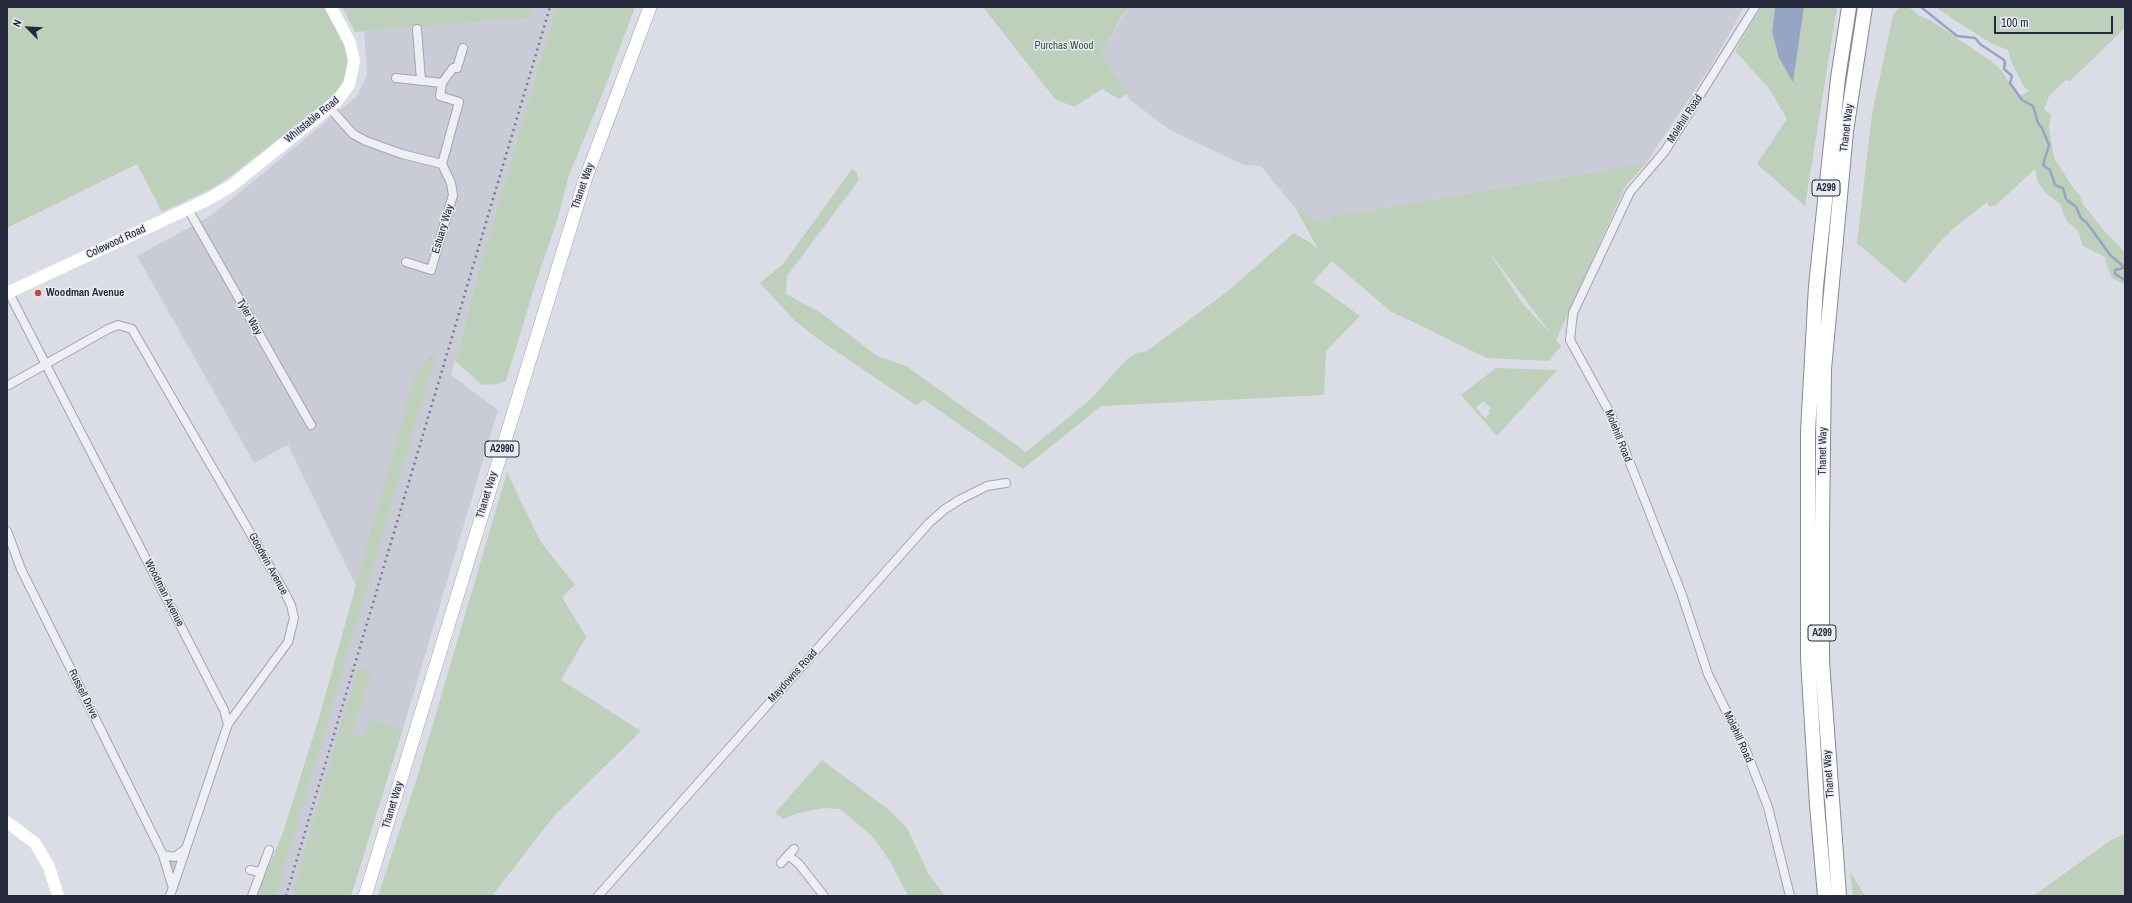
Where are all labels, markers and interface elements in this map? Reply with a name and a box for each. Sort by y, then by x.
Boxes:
north arrow [8,8,48,48]
scale bar [1996,8,2115,34]
text: 100 m [2001,15,2028,31]
text: N [9,17,25,29]
park label: Purchas Wood [1034,39,1094,53]
street label: Molehill Road [1664,92,1706,146]
street label: Whitstable Road [282,94,342,146]
street label: Thanet Way [1838,103,1856,153]
street label: Thanet Way [569,161,597,211]
road number: A299 [1812,180,1840,196]
street label: Estuary Way [429,203,457,255]
street label: Colewood Road [84,222,148,262]
place label: Woodman Avenue [46,286,124,300]
marker: Woodman Avenue [33,288,43,298]
street label: Tyler Way [233,296,265,338]
street label: Molehill Road [1602,408,1634,464]
street label: Thanet Way [1816,427,1830,475]
road number: A2990 [485,441,519,457]
street label: Thanet Way [474,470,500,520]
street label: Goodwin Avenue [245,531,291,597]
street label: Woodman Avenue [141,557,187,629]
road number: A299 [1808,625,1836,641]
street label: Maydowns Road [766,647,820,705]
street label: Russell Drive [65,667,101,721]
street label: Molehill Road [1720,709,1756,765]
street label: Thanet Way [1821,749,1837,799]
street label: Thanet Way [380,780,406,830]

